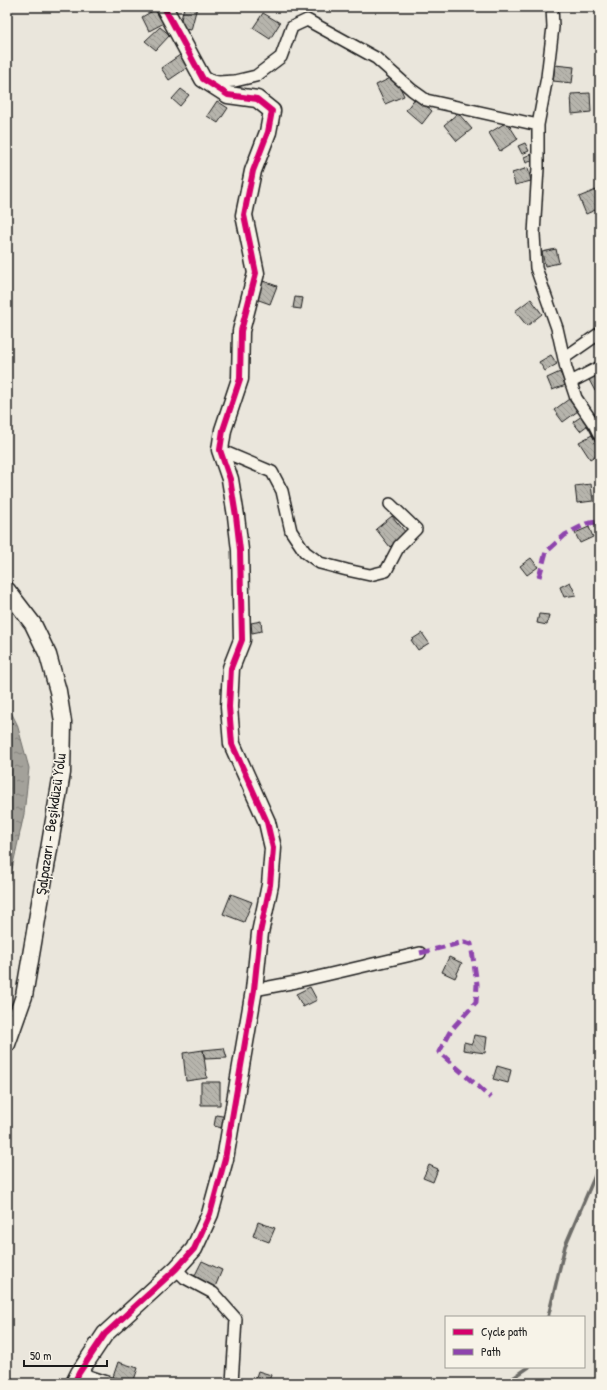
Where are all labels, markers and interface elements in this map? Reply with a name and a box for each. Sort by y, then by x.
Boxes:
street label: Şalpazarı - Beşikdüzü Yolu [30,752,71,896]
legend [445,1316,585,1368]
text: Cycle path [481,1323,527,1340]
scale bar [24,1342,107,1368]
text: Path [481,1343,501,1360]
text: 50 m [30,1347,51,1364]

